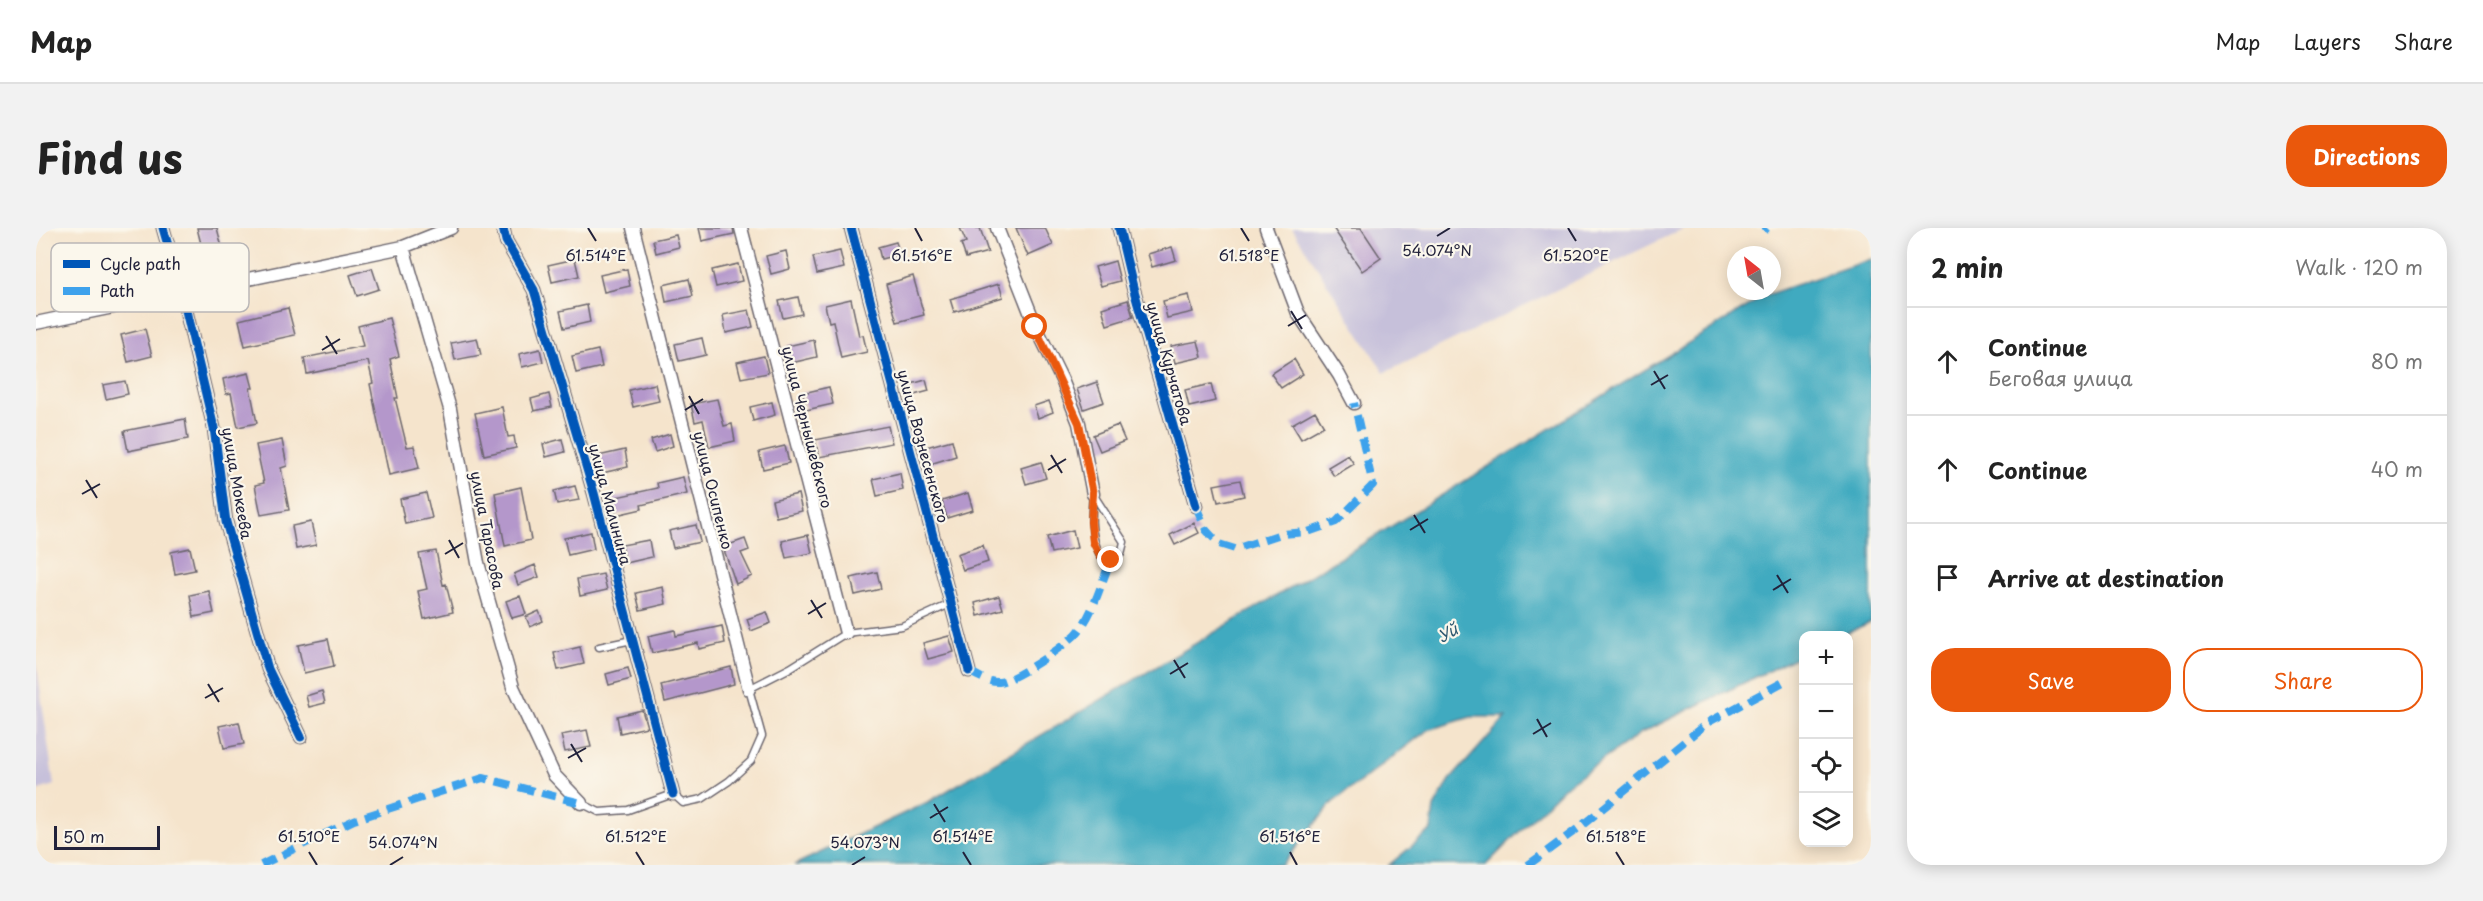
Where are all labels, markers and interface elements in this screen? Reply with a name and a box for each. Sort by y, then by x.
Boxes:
text: Map [30,20,92,63]
text: Map [2216,25,2260,57]
text: Layers [2293,25,2361,57]
text: Share [2394,25,2453,57]
text: Find us [36,125,183,188]
button: Directions [2286,125,2447,187]
text: 54.074°N [1402,238,1472,261]
legend [51,243,249,312]
text: 61.514°E [565,243,627,266]
text: 61.516°E [891,243,953,266]
text: 61.518°E [1219,243,1279,266]
text: 61.520°E [1543,243,1609,266]
north arrow [1727,246,1781,300]
text: 2 min [1931,248,2004,287]
text: Cycle path [100,251,181,275]
text: Walk · 120 m [2295,252,2423,282]
text: Path [100,278,135,302]
street label: улица Курчатова [1141,298,1199,428]
route start [1021,313,1047,339]
text: Continue [1988,330,2087,363]
street label: улица Чернышевского [777,343,839,511]
icon: ahead [1931,345,1964,378]
text: 80 m [2371,346,2423,376]
text: Беговая улица [1988,363,2133,393]
street label: улица Вознесенского [892,367,956,525]
street label: улица Мокеева [217,425,259,542]
street label: улица Осипенко [688,428,740,552]
street label: улица Малинина [584,441,638,568]
icon: ahead [1931,453,1964,486]
text: Continue [1988,453,2087,486]
text: 40 m [2371,454,2423,484]
street label: улица Тарасова [465,469,511,592]
route end [1097,546,1123,572]
icon: arrive [1931,561,1964,594]
text: Arrive at destination [1988,561,2224,594]
water label: Уй [1432,615,1464,647]
map controls [1799,631,1853,847]
button: + [1799,631,1853,685]
button: Save [1931,648,2171,712]
button: Share [2183,648,2423,712]
button: − [1799,685,1853,739]
button: locate [1799,739,1853,793]
button: layers [1799,793,1853,847]
scale bar [54,823,160,850]
text: 50 m [63,824,104,848]
text: 61.510°E [278,824,340,847]
text: 61.512°E [605,824,667,847]
text: 61.514°E [932,824,994,847]
text: 61.516°E [1259,824,1321,847]
text: 61.518°E [1586,824,1646,847]
text: 54.074°N [368,830,438,853]
text: 54.073°N [830,830,900,853]

